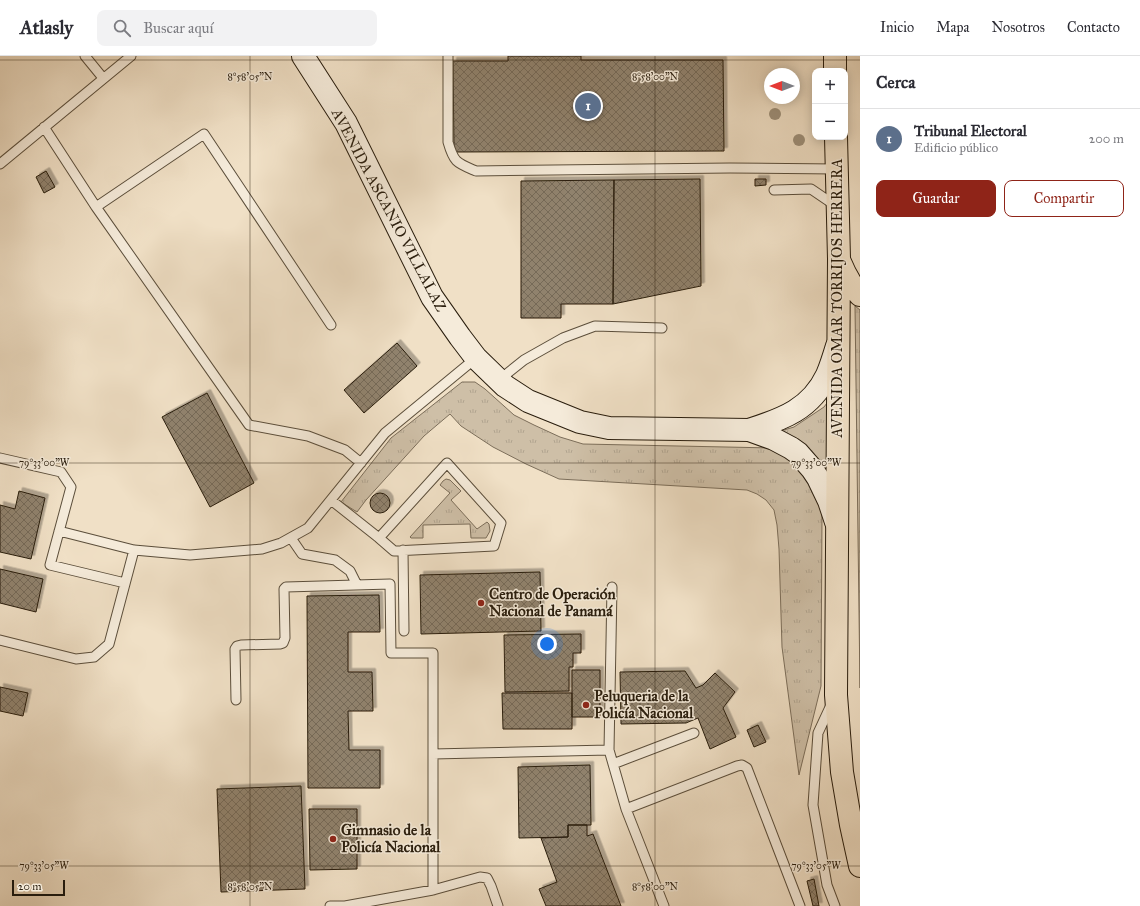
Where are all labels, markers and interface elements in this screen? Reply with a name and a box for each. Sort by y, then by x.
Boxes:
search box [97,10,377,46]
text: Atlasly [20,16,73,39]
icon: search [111,17,133,39]
text: Buscar aquí [143,19,214,37]
text: Inicio [880,19,914,36]
text: Mapa [936,19,969,36]
text: Nosotros [991,19,1045,36]
text: Contacto [1067,19,1120,36]
north arrow [764,68,800,104]
map controls [812,68,848,140]
button: + [812,68,848,104]
text: 8°58'05"N [228,71,273,83]
text: 8°58'00"N [632,71,679,83]
text: Cerca [876,72,915,93]
pin: 1 [575,91,601,121]
button: − [812,104,848,140]
street label: AVENIDA ASCANIO VILLALAZ [327,105,450,315]
text: Tribunal Electoral [914,122,1027,140]
text: 1 [886,131,892,147]
text: 200 m [1089,131,1124,147]
text: Edificio público [914,140,998,156]
street label: AVENIDA OMAR TORRIJOS HERRERA [828,158,847,439]
button: Guardar [876,180,996,217]
button: Compartir [1004,180,1124,217]
text: 79°33'00"W [19,457,70,469]
text: 79°33'00"W [791,457,842,469]
place label: Centro de Operación Nacional de Panamá [489,585,616,620]
marker: Centro de Operación Nacional de Panamá [476,598,486,608]
your location [537,634,557,654]
place label: Peluqueria de la Policía Nacional [594,687,694,722]
marker: Peluqueria de la Policía Nacional [581,700,591,710]
place label: Gimnasio de la Policía Nacional [341,821,441,856]
marker: Gimnasio de la Policía Nacional [328,834,338,844]
text: 79°33'05"W [19,860,69,872]
text: 79°33'05"W [791,860,841,872]
scale bar [12,878,65,897]
text: 20 m [18,880,41,893]
text: 8°58'05"N [228,881,273,893]
text: 8°58'00"N [632,881,679,893]

